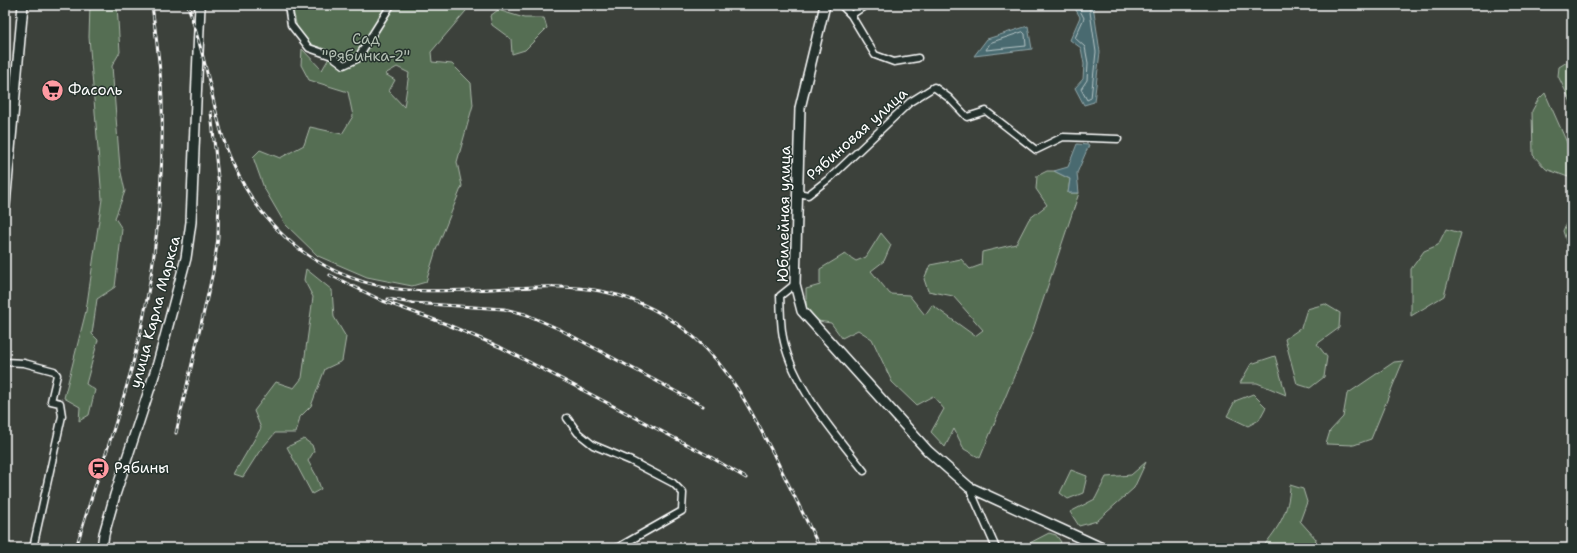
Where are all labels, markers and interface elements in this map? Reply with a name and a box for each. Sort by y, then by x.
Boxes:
park label: Сад "Рябинка-2" [322,29,410,66]
supermarket icon: Фасоль [39,77,65,103]
place label: Фасоль [68,80,123,100]
street label: Рябиновая улица [802,83,912,185]
street label: Юбилейная улица [773,145,795,282]
street label: улица Карла Маркса [125,233,185,390]
station icon: Рябины [86,455,112,481]
place label: Рябины [114,458,169,478]

